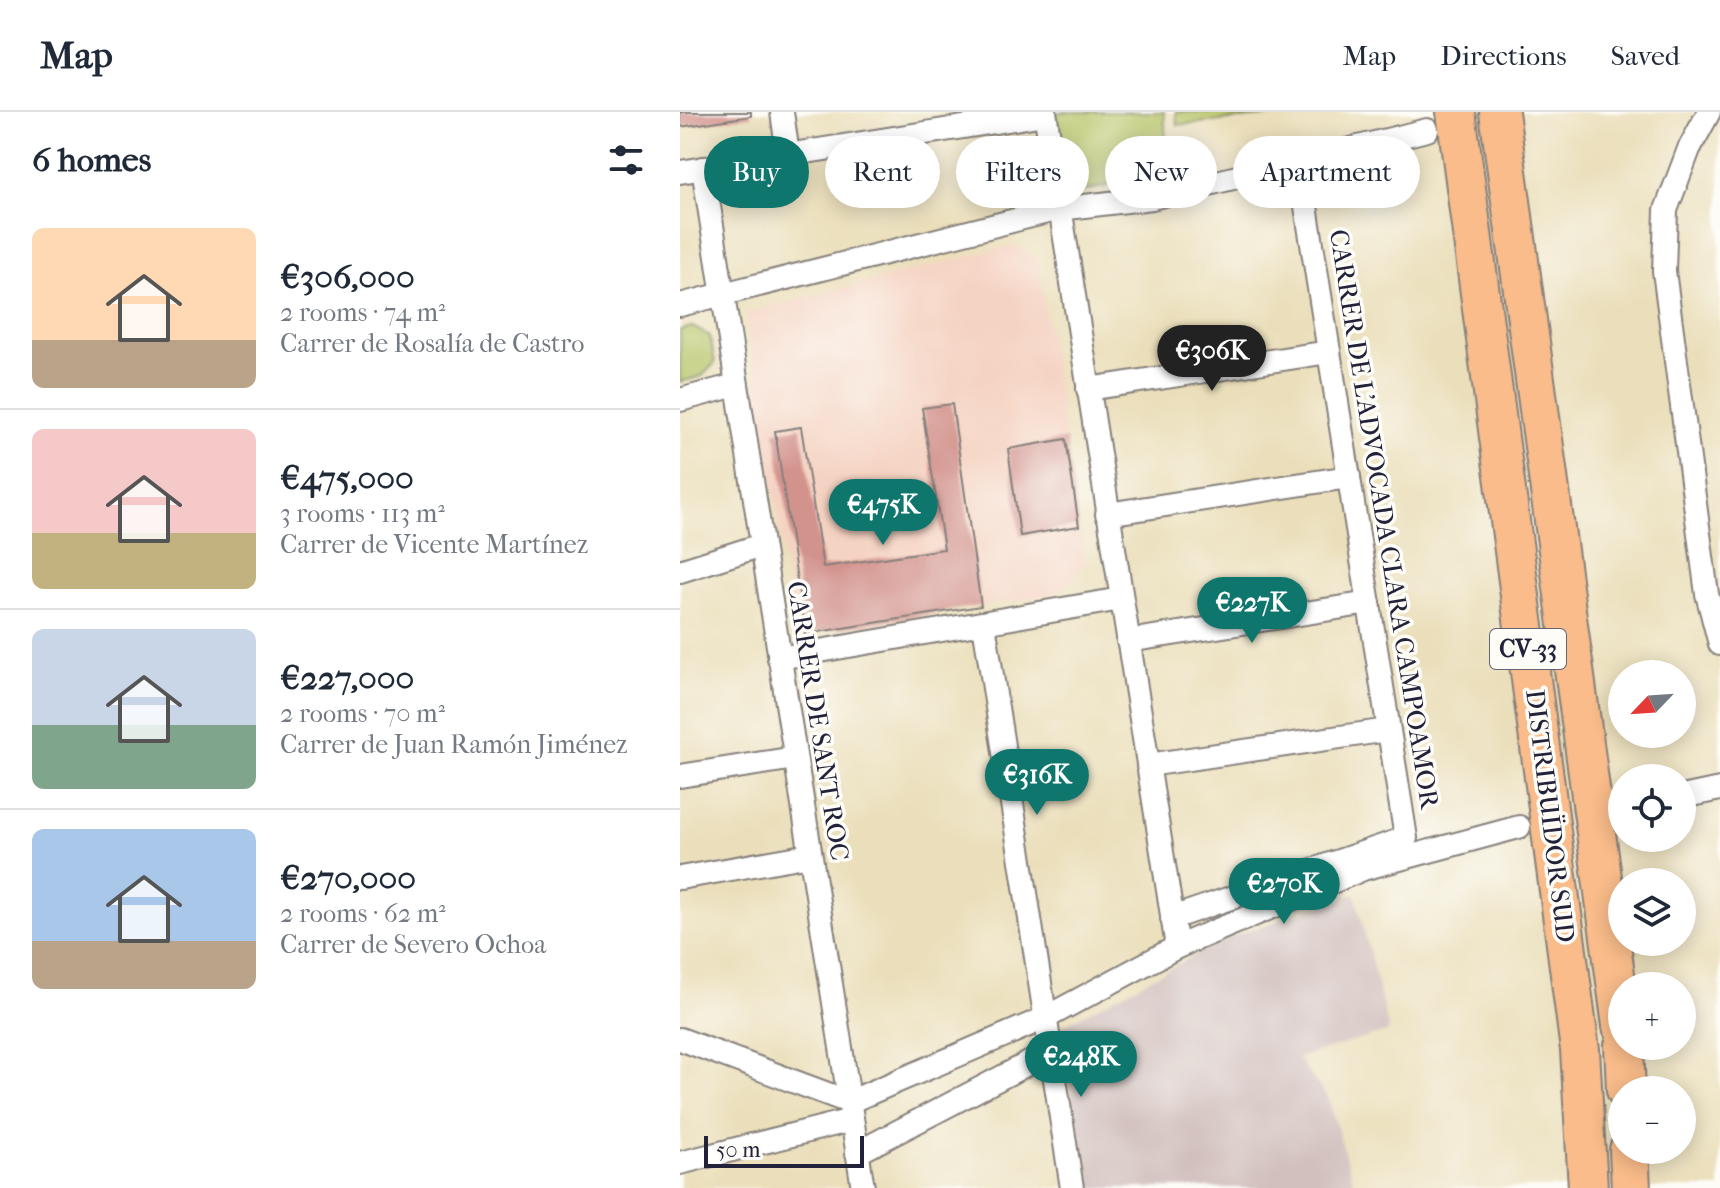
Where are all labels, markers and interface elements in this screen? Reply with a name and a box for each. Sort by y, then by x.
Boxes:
text: Map [40,33,113,78]
text: Map [1343,39,1396,72]
text: Directions [1440,39,1567,72]
text: Saved [1611,39,1680,72]
chip: Buy [704,136,809,208]
chip: Rent [825,136,940,208]
chip: Filters [956,136,1089,208]
chip: New [1105,136,1217,208]
chip: Apartment [1233,136,1420,208]
icon: filters [604,138,648,182]
text: 6 homes [32,140,151,180]
street label: CARRER DE L'ADVOCADA CLARA CAMPOAMOR [1323,227,1445,812]
text: €306,000 [280,257,415,297]
icon: home [96,260,192,356]
text: 2 rooms · 74 m² [280,297,445,328]
pin: €306K [1156,325,1268,393]
text: Carrer de Rosalía de Castro [280,328,584,359]
text: €306K [1175,335,1249,366]
text: €475,000 [280,458,414,498]
icon: home [96,461,192,557]
pin: €475K [827,479,939,547]
text: €475K [847,489,919,520]
text: 3 rooms · 113 m² [280,498,445,529]
text: Carrer de Vicente Martínez [280,529,588,560]
pin: €227K [1196,577,1308,645]
street label: CARRER DE SANT ROC [781,579,855,863]
text: €227K [1215,587,1289,618]
road number: CV-33 [1490,629,1566,669]
text: €227,000 [280,658,414,698]
north arrow [1608,660,1696,748]
map controls [1608,660,1696,1164]
icon: home [96,661,192,757]
street label: DISTRIBUÏDOR SUD [1519,688,1581,944]
text: 2 rooms · 70 m² [280,698,445,729]
text: Carrer de Juan Ramón Jiménez [280,729,628,760]
pin: €316K [981,749,1093,817]
text: €316K [1003,759,1071,790]
button: locate [1608,764,1696,852]
text: €270,000 [280,858,416,898]
pin: €270K [1228,858,1340,926]
icon: home [96,861,192,957]
text: €270K [1247,868,1321,899]
button: layers [1608,868,1696,956]
text: 2 rooms · 62 m² [280,898,446,929]
text: Carrer de Severo Ochoa [280,929,546,960]
button: + [1608,972,1696,1060]
pin: €248K [1025,1031,1137,1099]
text: €248K [1043,1041,1119,1072]
button: − [1608,1076,1696,1164]
scale bar [704,1132,864,1168]
text: 50 m [716,1137,761,1163]

